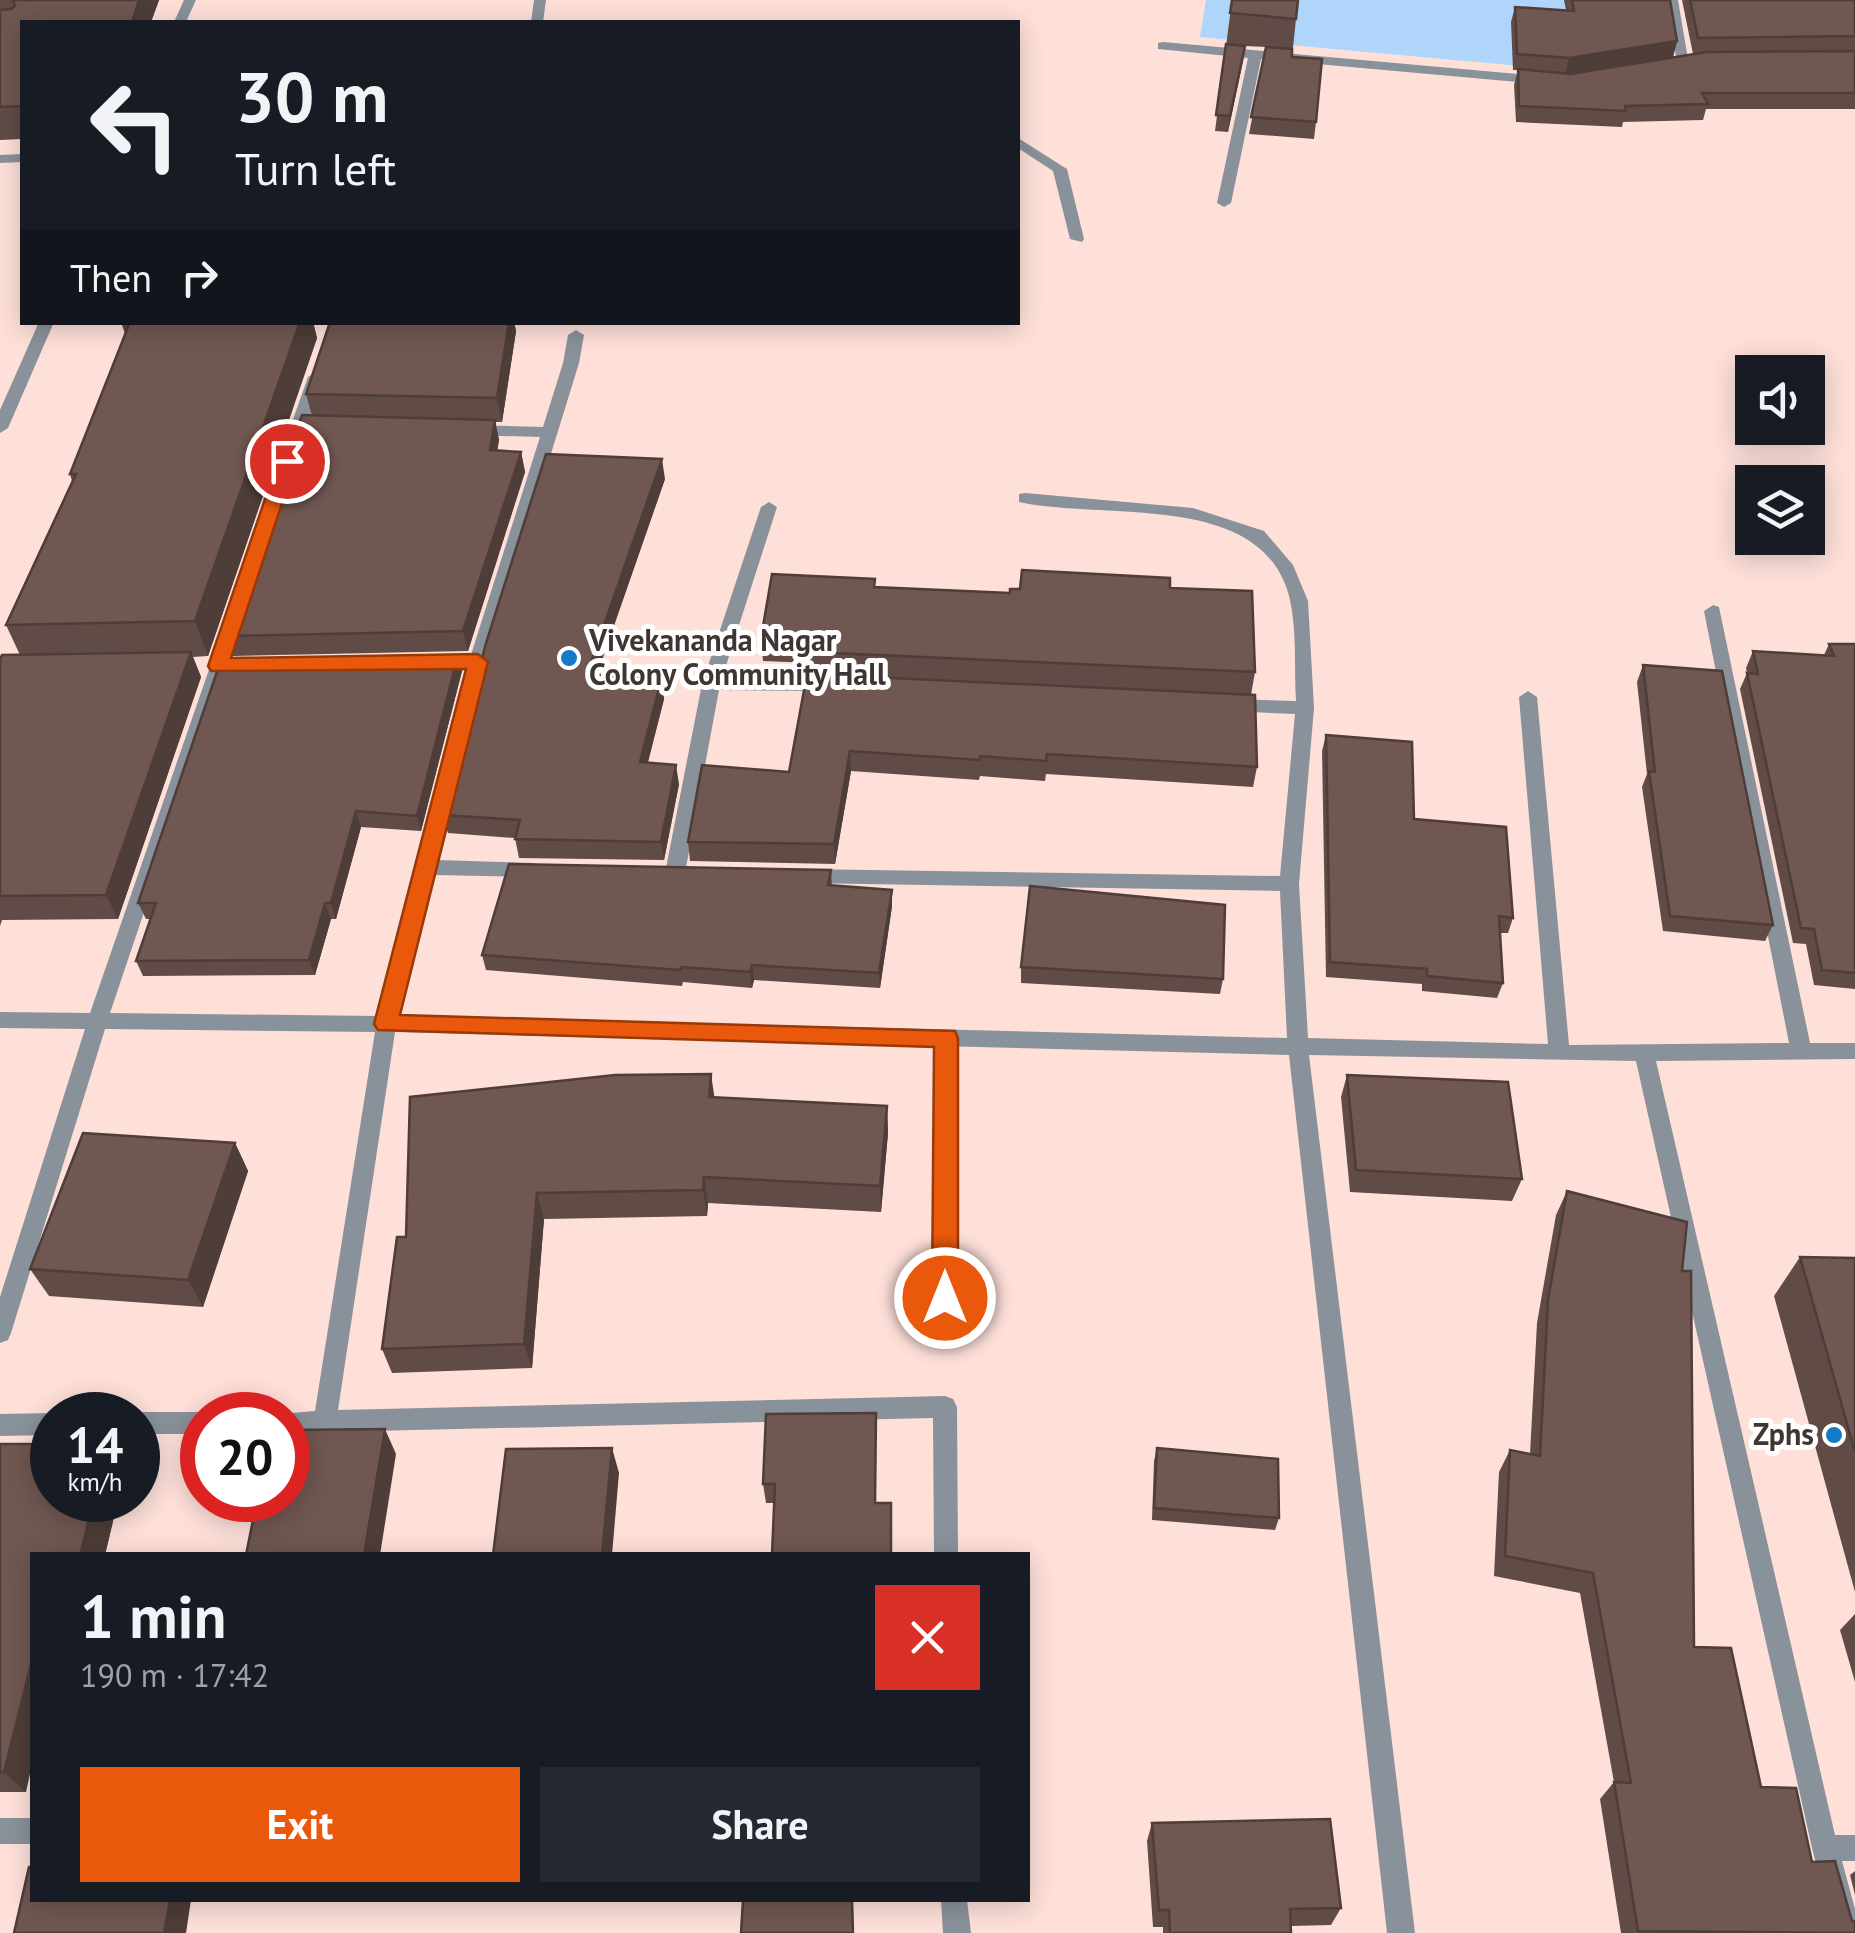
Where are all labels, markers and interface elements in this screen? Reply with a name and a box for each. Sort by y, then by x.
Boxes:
text: 30 m [235,51,388,141]
icon: left [70,60,200,190]
text: Turn left [235,139,396,197]
icon: right [172,250,227,305]
text: Then [70,253,152,302]
map controls [1735,355,1825,555]
button: sound [1735,355,1825,445]
pin [245,419,330,504]
icon: arrive [260,434,315,489]
button: layers [1735,465,1825,555]
place label: Vivekananda Nagar Colony Community Hall [588,620,886,693]
marker: Vivekananda Nagar Colony Community Hall [558,647,580,669]
position arrow [893,1246,997,1350]
speed limit sign: 20 [180,1392,310,1522]
text: 14 [67,1412,123,1477]
place label: Zphs [1753,1414,1814,1453]
marker: Zphs [1823,1424,1845,1446]
text: km/h [68,1466,122,1498]
text: 1 min [80,1577,226,1655]
button: close [875,1585,980,1690]
text: 190 m · 17:42 [80,1654,269,1696]
button: Exit [80,1767,520,1882]
button: Share [540,1767,980,1882]

